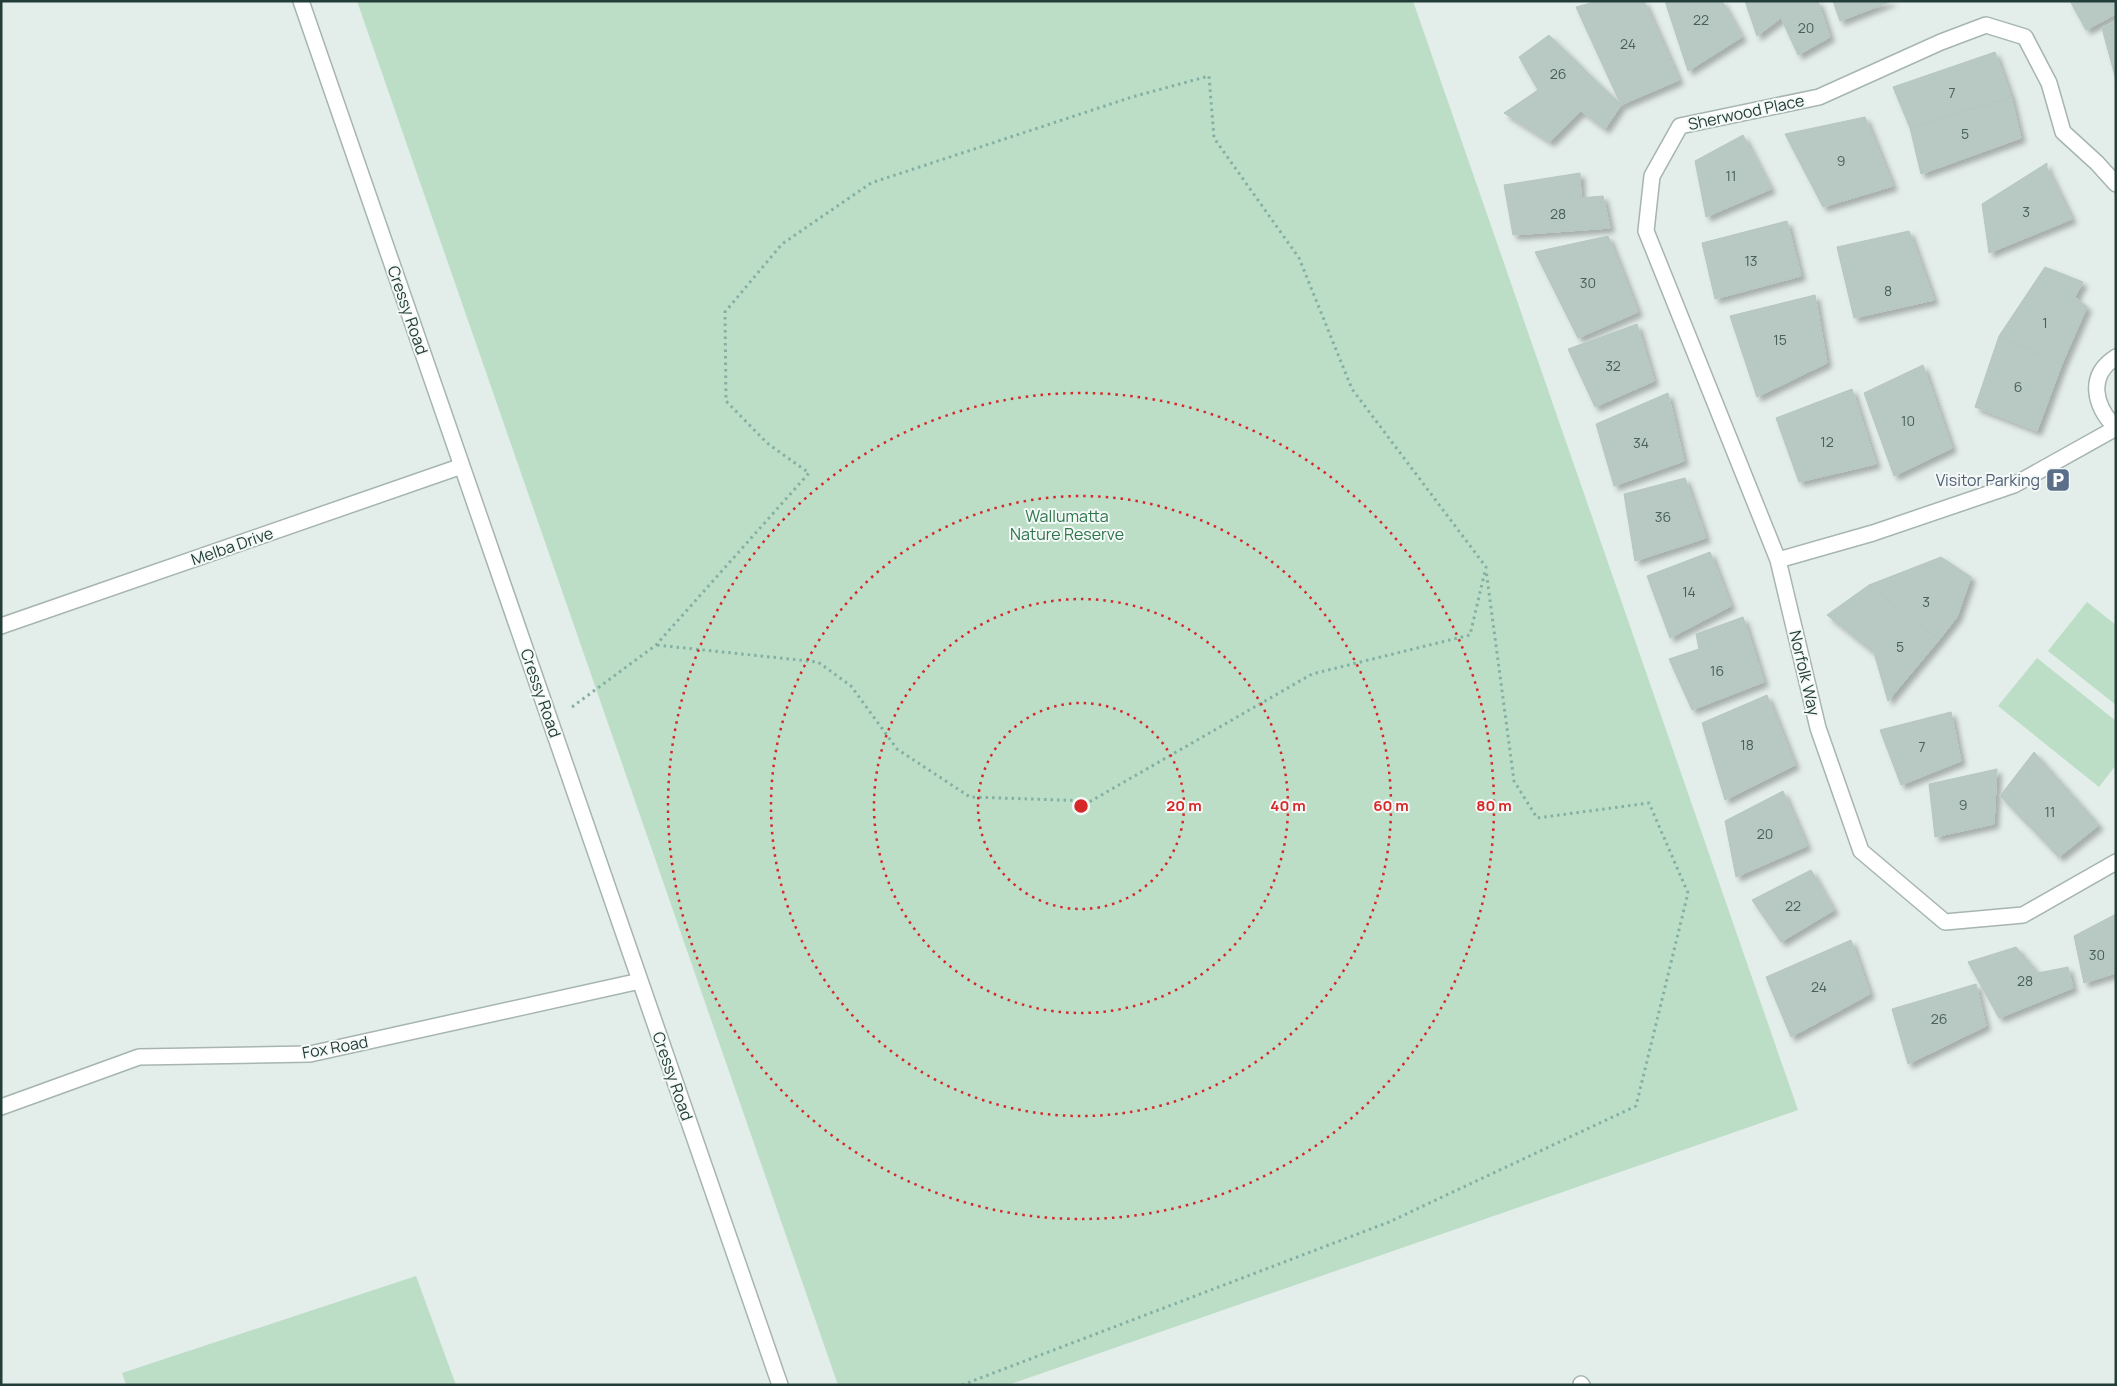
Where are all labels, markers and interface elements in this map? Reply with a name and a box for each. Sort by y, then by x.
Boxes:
house number: 22 [1693,10,1709,29]
house number: 20 [1798,18,1814,37]
house number: 24 [1620,34,1636,53]
house number: 26 [1550,64,1566,83]
house number: 7 [1948,83,1956,102]
street label: Sherwood Place [1686,89,1806,135]
house number: 5 [1961,124,1969,143]
house number: 9 [1837,151,1845,170]
house number: 11 [1726,166,1736,185]
house number: 3 [2022,202,2030,221]
house number: 28 [1550,204,1566,223]
house number: 13 [1744,251,1758,270]
street label: Cressy Road [383,263,433,357]
house number: 30 [1580,273,1596,292]
house number: 8 [1884,281,1892,300]
house number: 1 [2042,313,2048,332]
house number: 15 [1773,330,1787,349]
house number: 32 [1605,356,1621,375]
house number: 6 [2014,377,2022,396]
house number: 10 [1901,411,1915,430]
house number: 12 [1820,432,1834,451]
house number: 34 [1633,433,1649,452]
parking icon: Visitor Parking [2045,467,2071,493]
place label: Visitor Parking [1936,469,2040,491]
park label: Wallumatta Nature Reserve [1010,505,1124,545]
house number: 36 [1655,507,1671,526]
street label: Melba Drive [188,522,276,570]
house number: 14 [1682,582,1696,601]
house number: 3 [1922,592,1930,611]
street label: Norfolk Way [1785,628,1826,718]
house number: 5 [1896,637,1904,656]
street label: Cressy Road [516,646,566,740]
house number: 16 [1710,661,1724,680]
house number: 18 [1740,735,1754,754]
house number: 7 [1918,737,1926,756]
text: 20 m [1166,795,1202,816]
text: 40 m [1270,795,1306,816]
text: 60 m [1373,795,1409,816]
text: 80 m [1476,795,1512,816]
house number: 9 [1959,795,1967,814]
centre of rings [1072,797,1090,815]
house number: 11 [2045,802,2055,821]
house number: 20 [1757,824,1773,843]
house number: 22 [1785,896,1801,915]
house number: 30 [2089,945,2105,964]
house number: 28 [2017,971,2033,990]
house number: 24 [1811,977,1827,996]
house number: 26 [1931,1009,1947,1028]
street label: Cressy Road [648,1029,698,1123]
street label: Fox Road [300,1030,370,1064]

